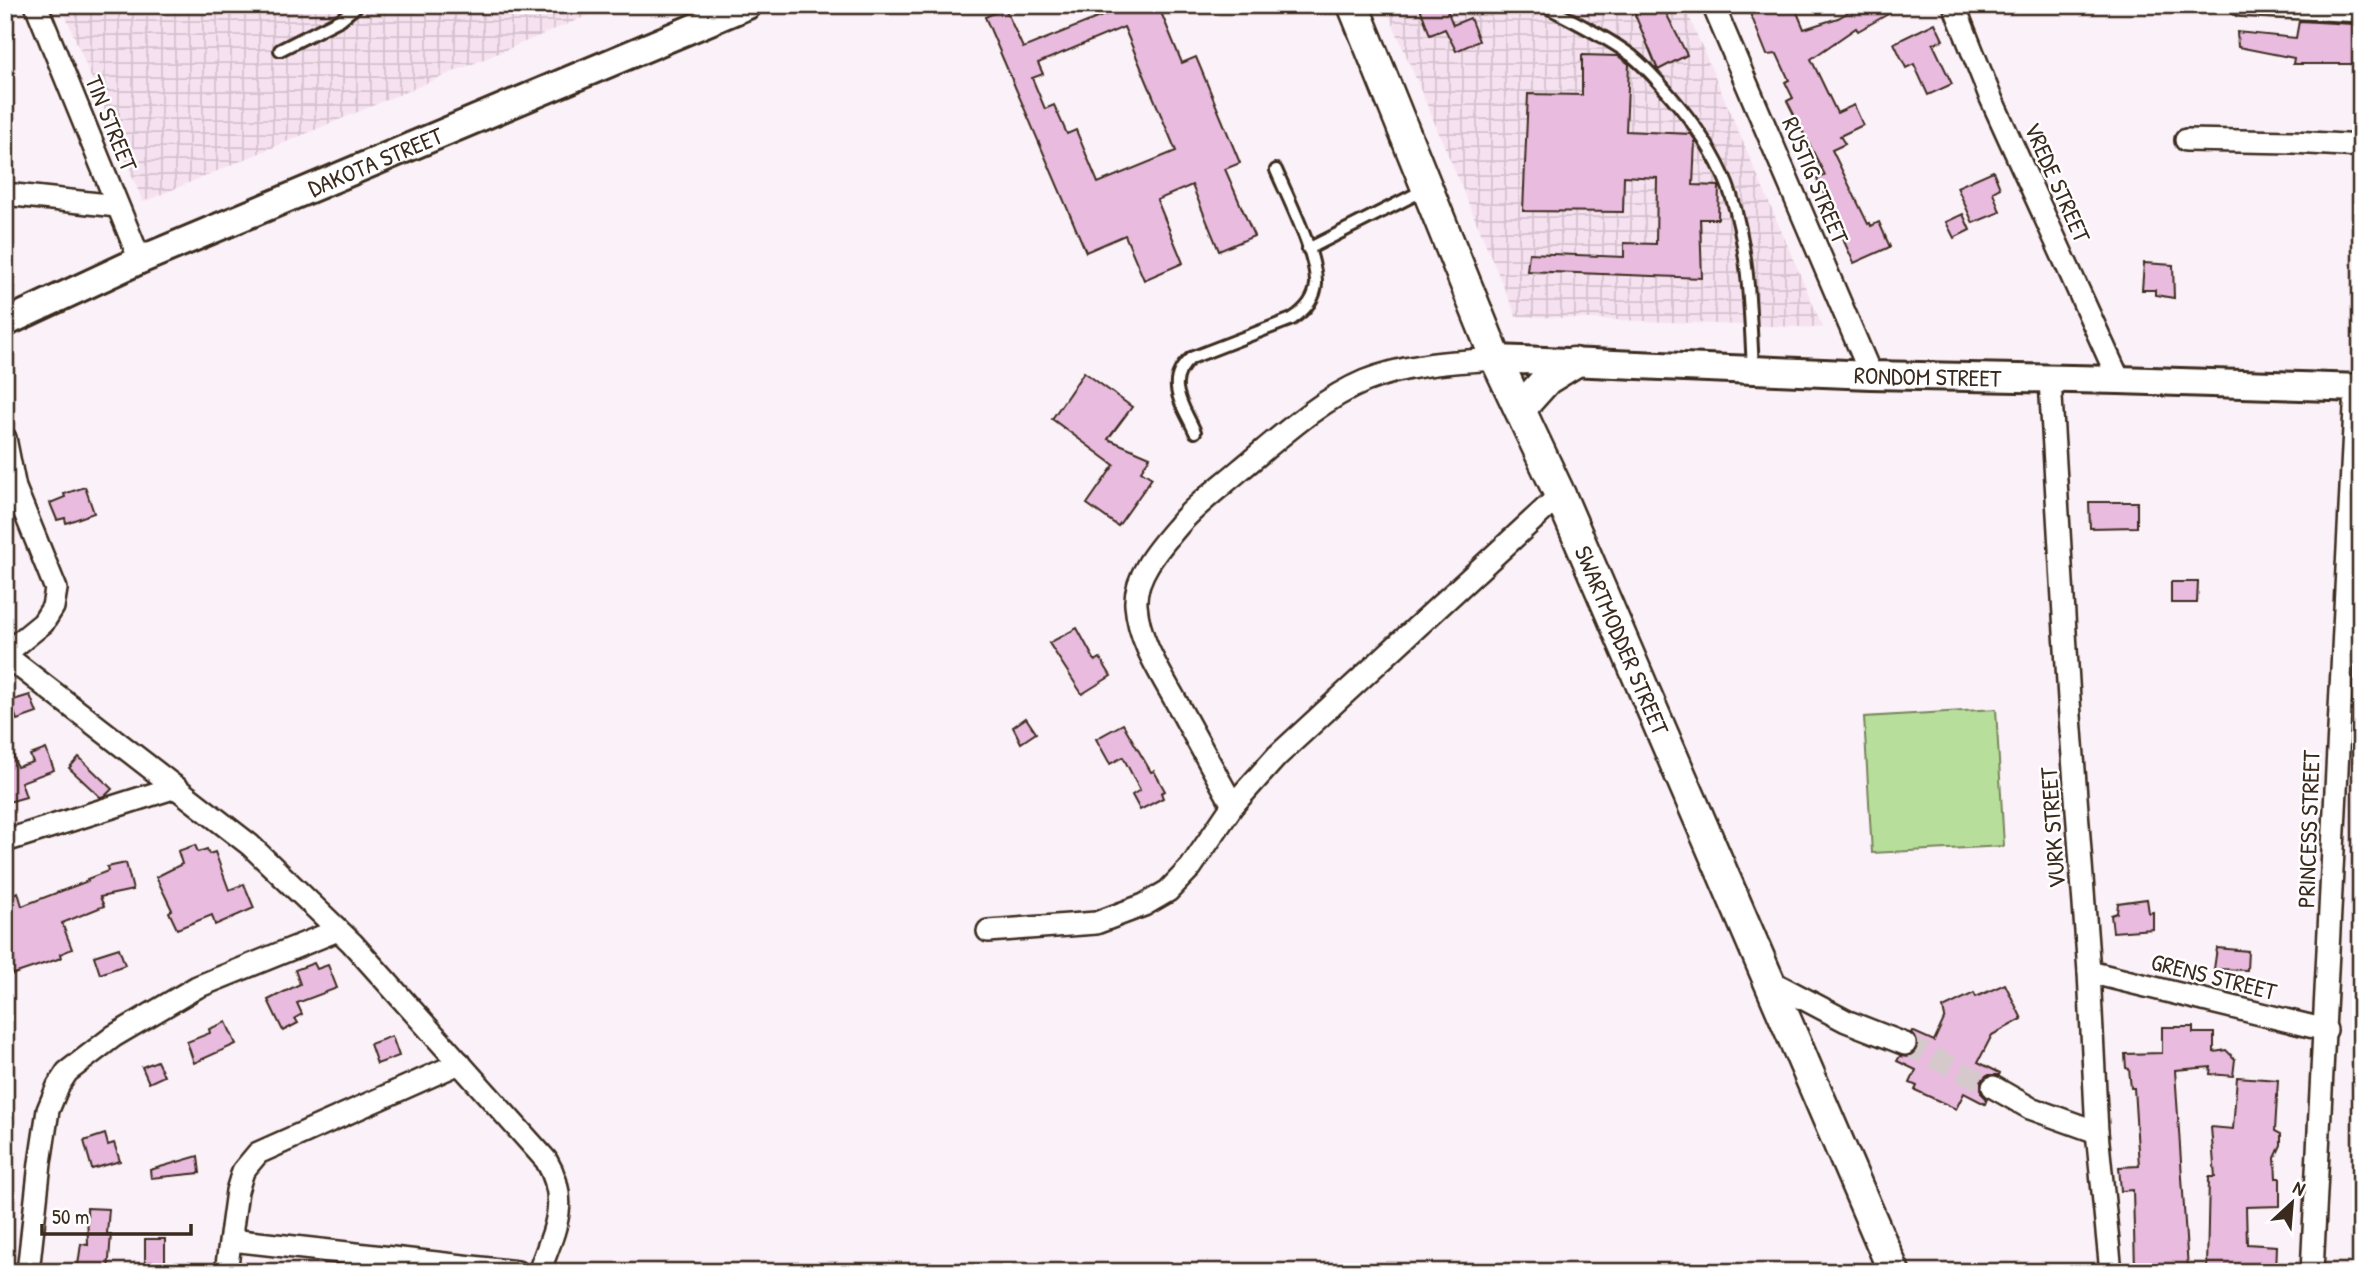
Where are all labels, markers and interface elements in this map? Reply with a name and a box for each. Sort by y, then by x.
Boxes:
street label: TIN STREET [78,70,146,176]
street label: RUSTIG STREET [1775,112,1857,249]
street label: VREDE STREET [2017,117,2099,248]
street label: DAKOTA STREET [303,119,448,204]
street label: RONDOM STREET [1853,358,2002,394]
street label: SWARTMODDER STREET [1568,541,1677,740]
street label: PRINCESS STREET [2289,749,2327,908]
street label: VURK STREET [2032,766,2072,890]
street label: GRENS STREET [2148,945,2281,1007]
north arrow [2258,1168,2328,1238]
text: N [2289,1174,2310,1202]
scale bar [42,1193,191,1237]
text: 50 m [52,1202,89,1231]

